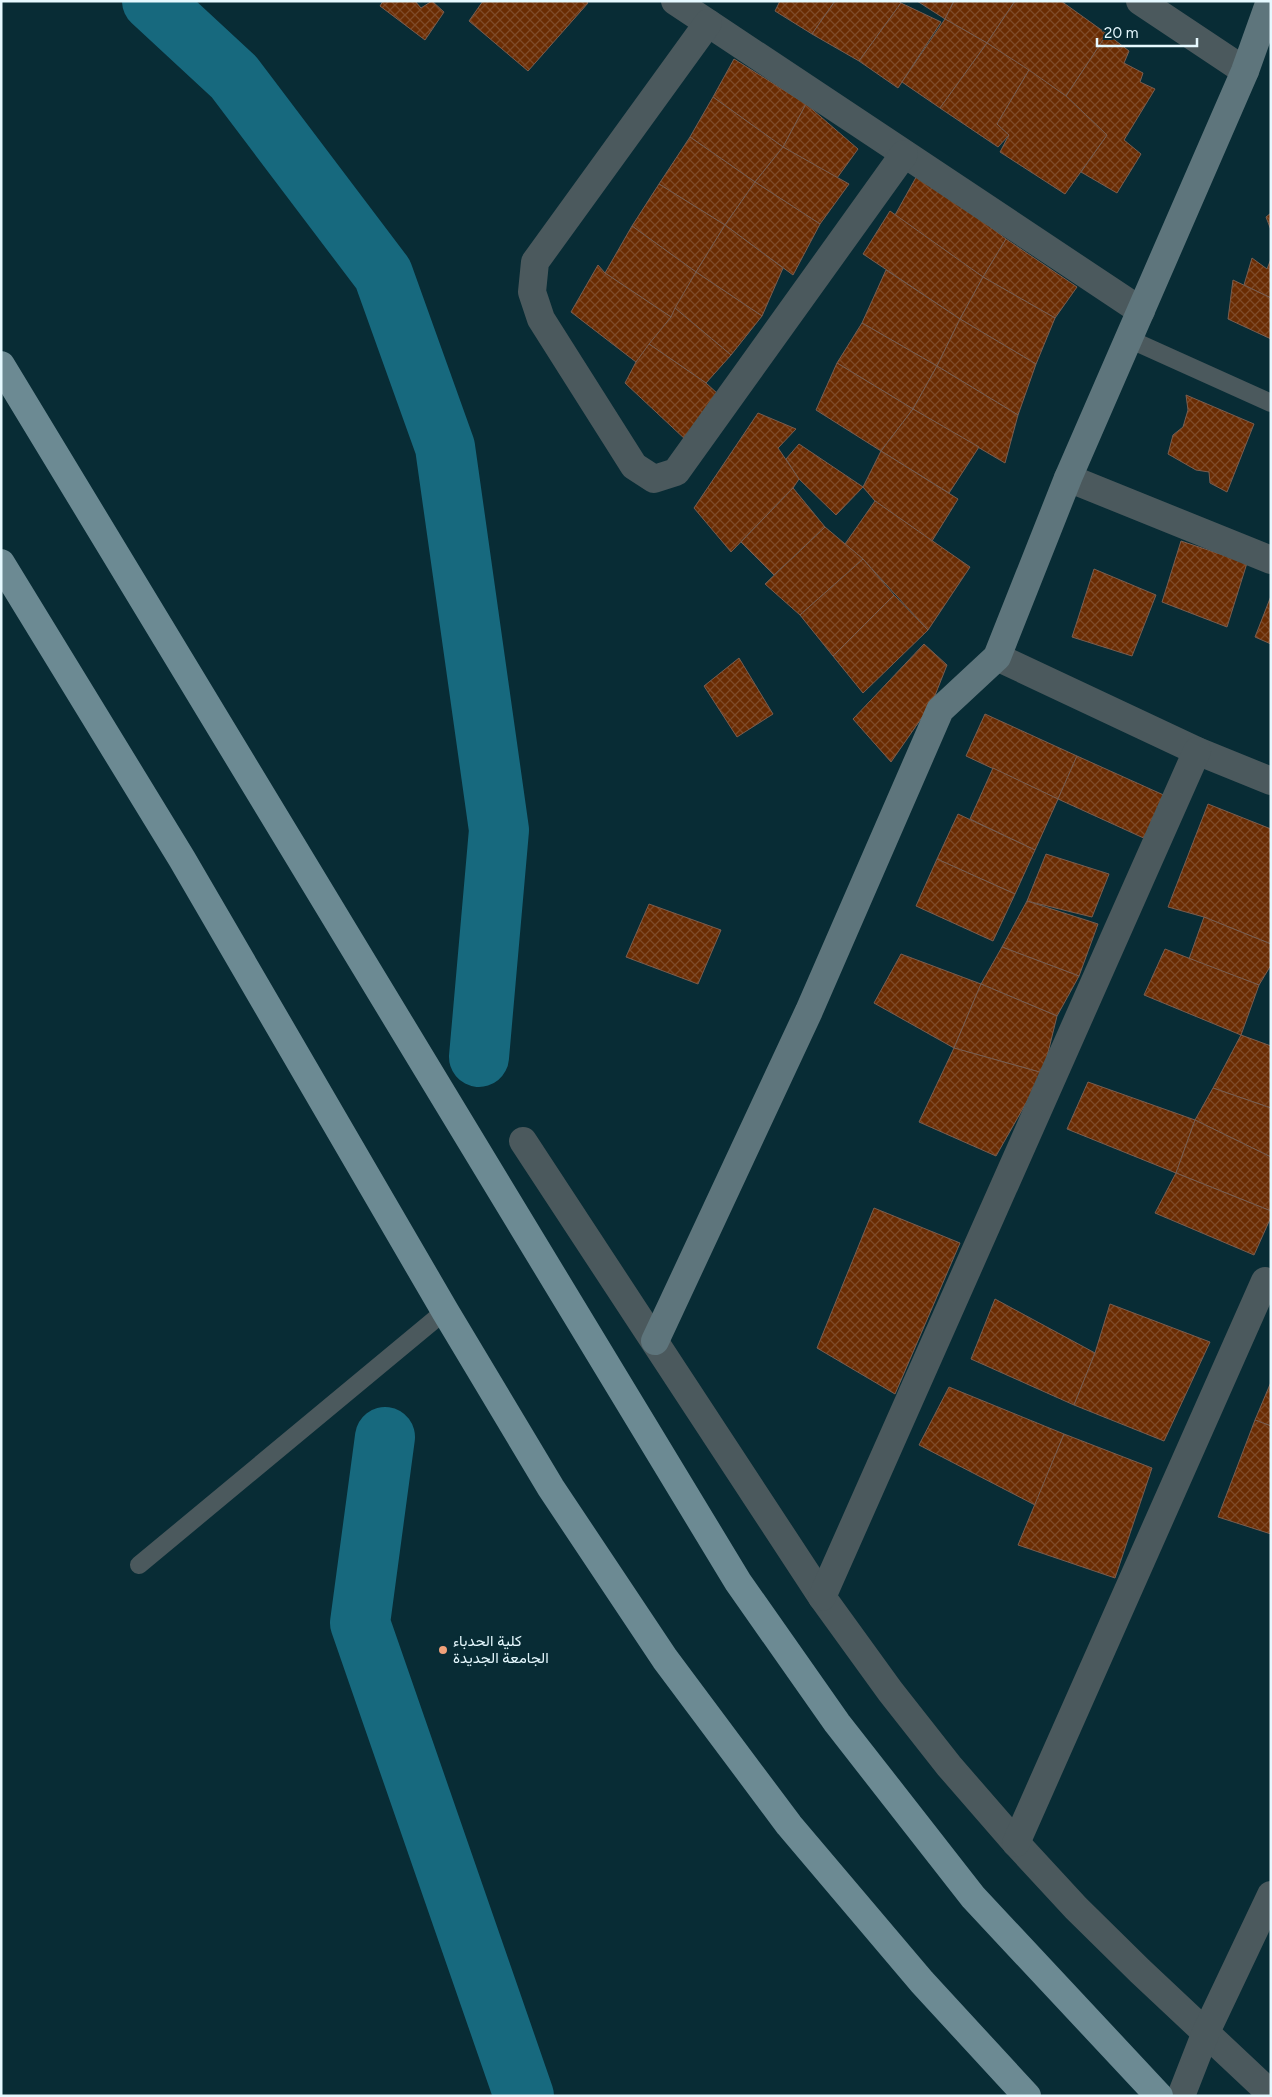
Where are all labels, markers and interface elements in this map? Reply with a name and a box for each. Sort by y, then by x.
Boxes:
scale bar [1097,15,1197,47]
text: 20 m [1104,24,1138,42]
place label: كلية الحدباء الجامعة الجديدة [453,1632,549,1667]
marker: كلية الحدباء الجامعة الجديدة [437,1644,449,1656]

